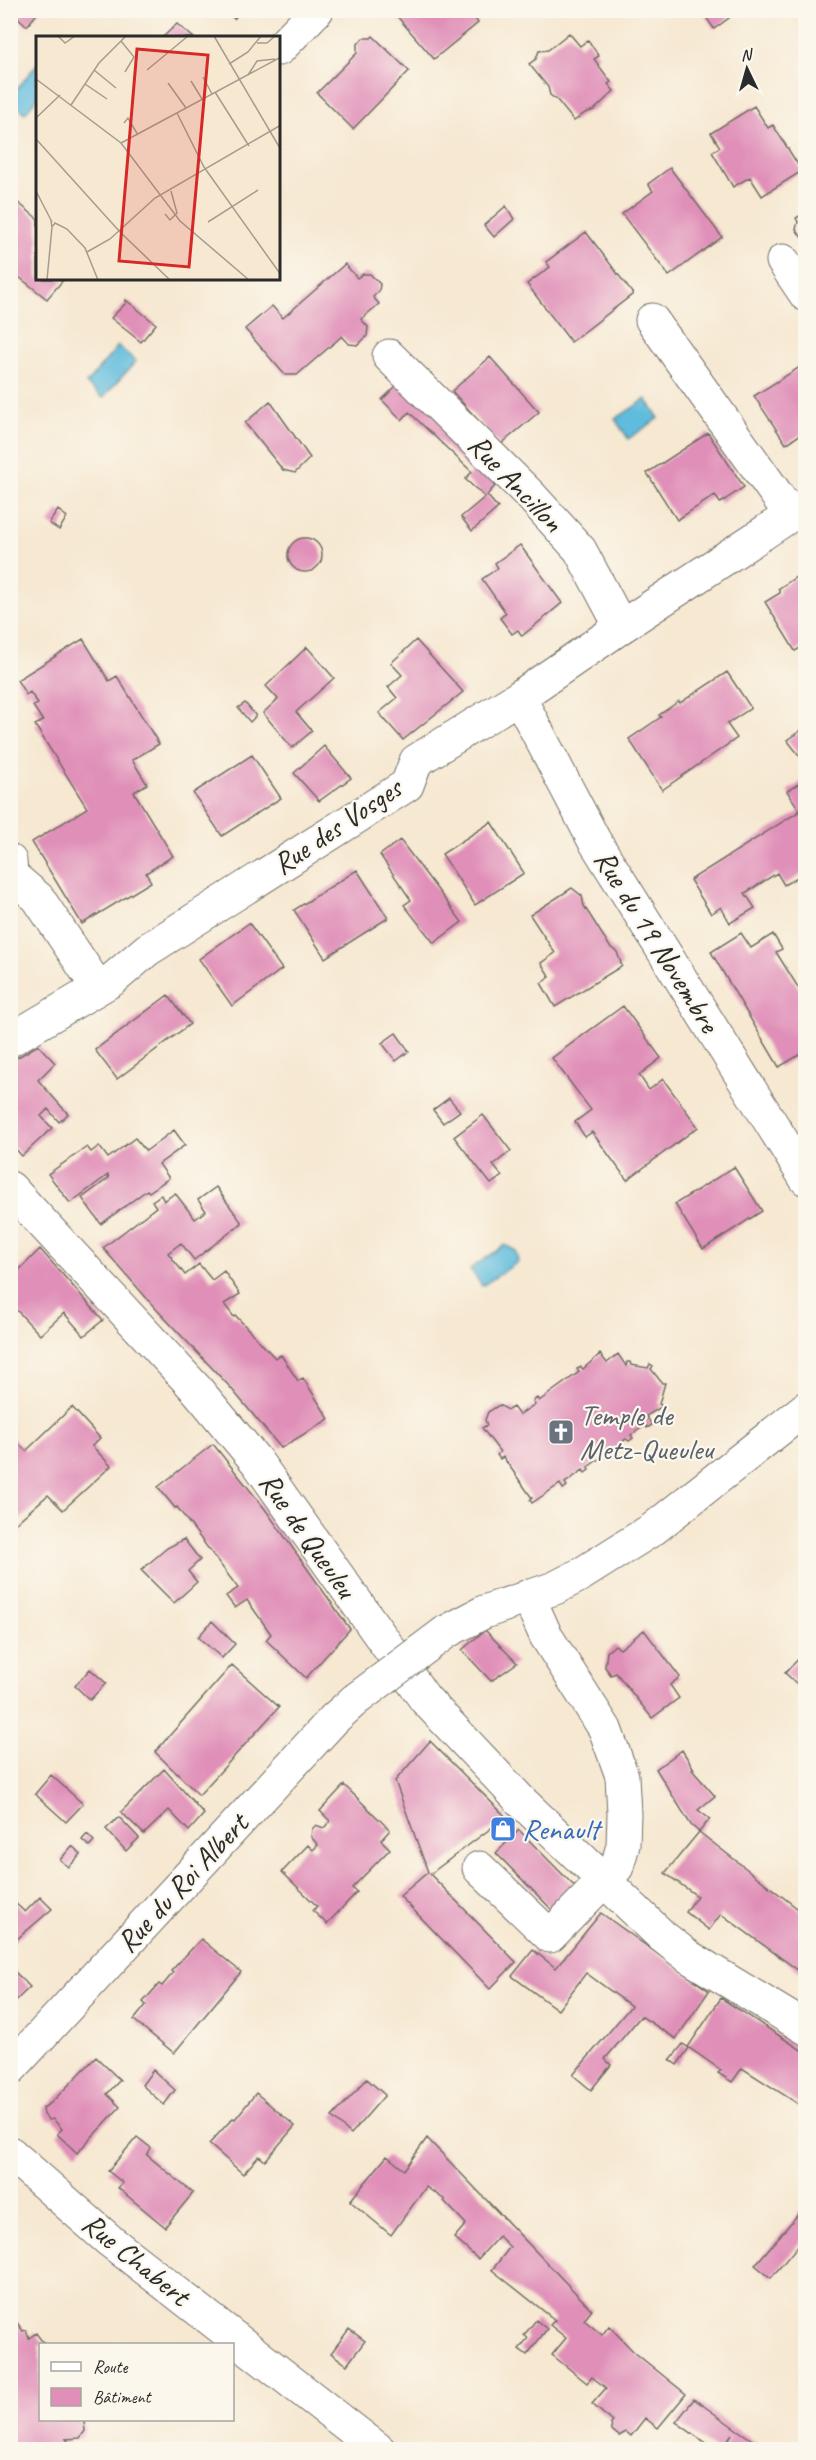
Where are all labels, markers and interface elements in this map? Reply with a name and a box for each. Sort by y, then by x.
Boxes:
inset map [36,36,280,280]
north arrow [717,39,777,99]
text: N [740,44,755,65]
street label: Rue Ancillon [460,426,572,540]
street label: Rue des Vosges [265,767,411,883]
street label: Rue du 19 Novembre [586,843,729,1041]
place label: Temple de Metz-Queuleu [580,1396,715,1468]
church icon: Temple de Metz-Queuleu [546,1417,576,1447]
street label: Rue de Queuleu [251,1465,366,1607]
street label: Rue du Roi Albert [108,1803,258,1960]
place label: Renault [522,1810,603,1848]
shop icon: Renault [488,1814,518,1844]
street label: Rue Chabert [74,2204,200,2316]
legend [39,2343,234,2421]
text: Route [93,2356,128,2378]
text: Bâtiment [93,2386,153,2408]

